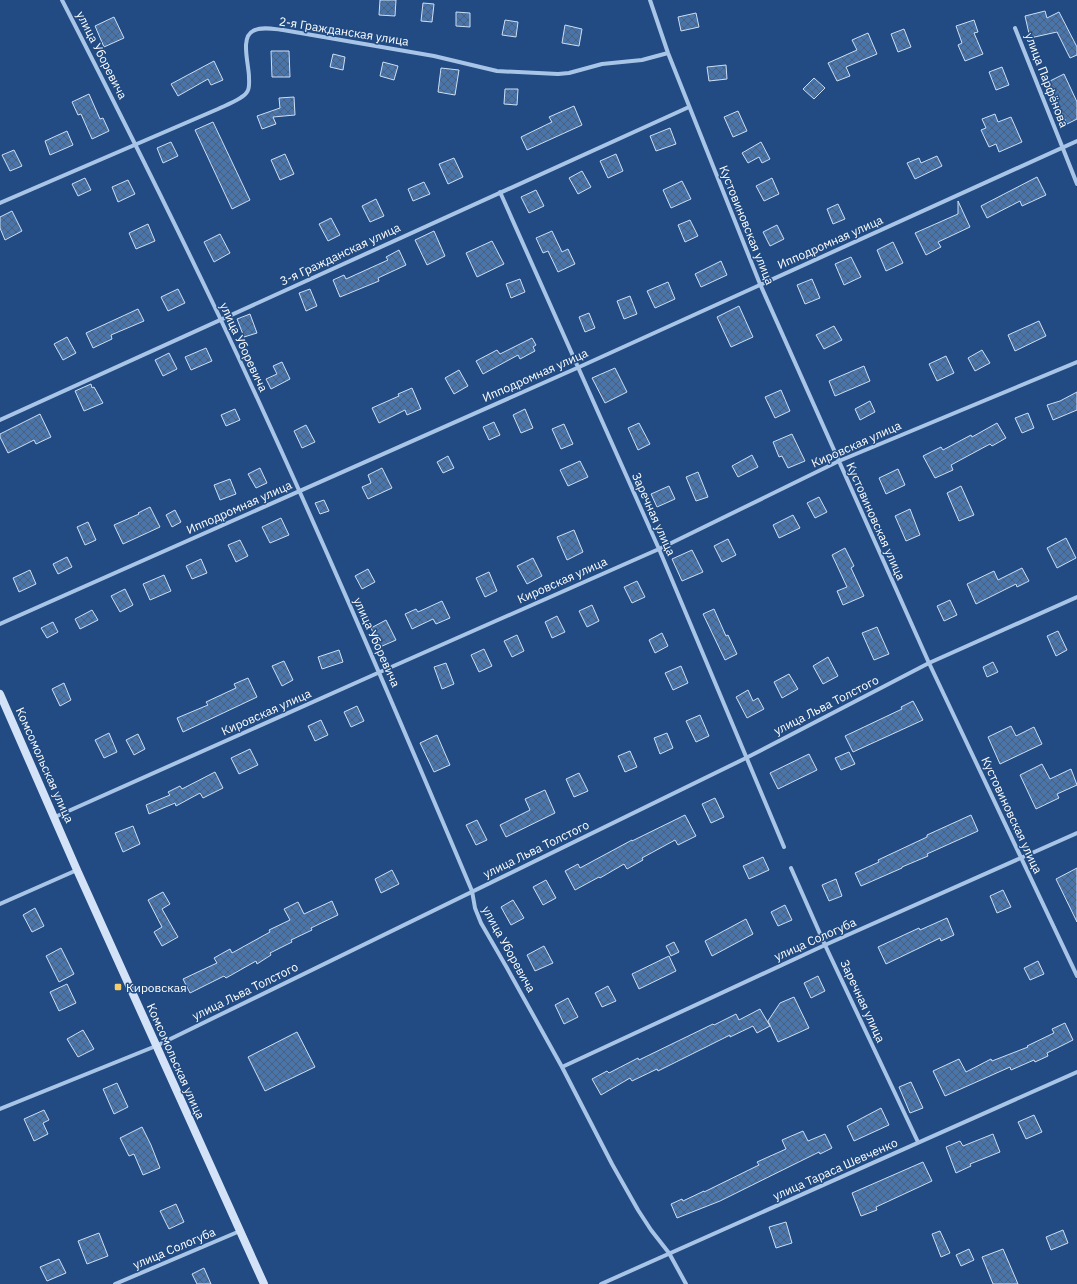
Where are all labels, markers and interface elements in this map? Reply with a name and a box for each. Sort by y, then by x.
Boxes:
street label: улица Уборевича [73,9,131,102]
street label: 2-я Гражданская улица [278,13,411,49]
street label: улица Парфёнова [1022,31,1072,130]
street label: Кустовиновская улица [716,163,778,287]
street label: Ипподромная улица [775,212,886,272]
street label: 3-я Гражданская улица [277,219,403,289]
street label: улица Уборевича [217,300,271,395]
street label: Ипподромная улица [480,345,591,405]
street label: Кировская улица [809,417,904,471]
street label: Кустовиновская улица [843,460,909,583]
street label: Заречная улица [629,470,679,558]
street label: Ипподромная улица [184,477,295,537]
street label: Кировская улица [515,553,610,607]
street label: улица Уборевича [350,595,404,690]
street label: улица Льва Толстого [771,672,881,738]
street label: Кировская улица [219,685,314,739]
street label: Комсомольская улица [13,705,77,826]
street label: Кустовиновская улица [978,754,1046,876]
street label: улица Льва Толстого [481,817,592,881]
street label: улица Уборевича [479,903,539,995]
street label: улица Сологуба [772,914,859,964]
street label: Заречная улица [837,957,889,1045]
street label: улица Льва Толстого [190,959,301,1023]
place label: Кировская [126,980,187,995]
marker: Кировская [113,982,123,992]
street label: Комсомольская улица [144,1001,208,1122]
street label: улица Тараса Шевченко [770,1135,900,1203]
street label: улица Сологуба [130,1224,218,1272]

